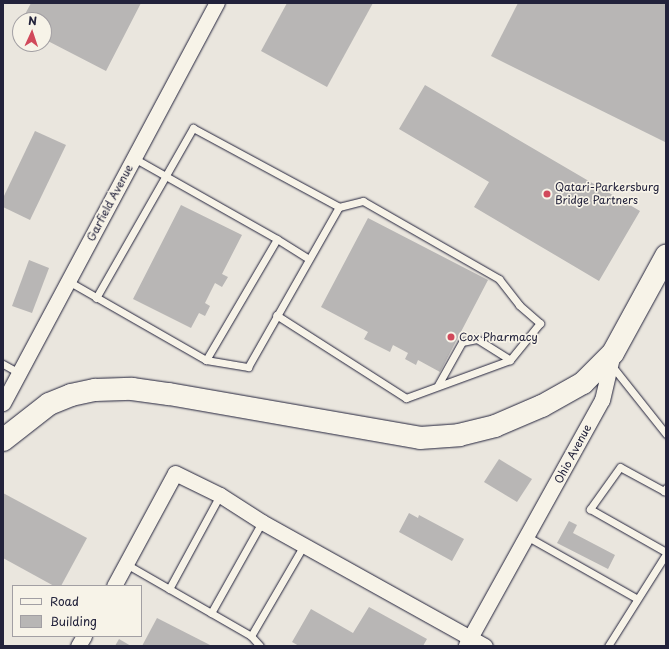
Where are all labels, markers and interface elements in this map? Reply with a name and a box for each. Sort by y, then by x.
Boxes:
north arrow [12,12,52,52]
text: N [28,12,37,29]
street label: Garfield Avenue [84,162,136,244]
place label: Qatari-Parkersburg Bridge Partners [555,181,659,207]
marker: Qatari-Parkersburg Bridge Partners [542,189,552,199]
place label: Cox Pharmacy [459,330,538,344]
marker: Cox Pharmacy [446,332,456,342]
street label: Ohio Avenue [552,422,594,486]
legend [12,585,142,637]
text: Road [50,592,79,610]
text: Building [50,612,97,630]

